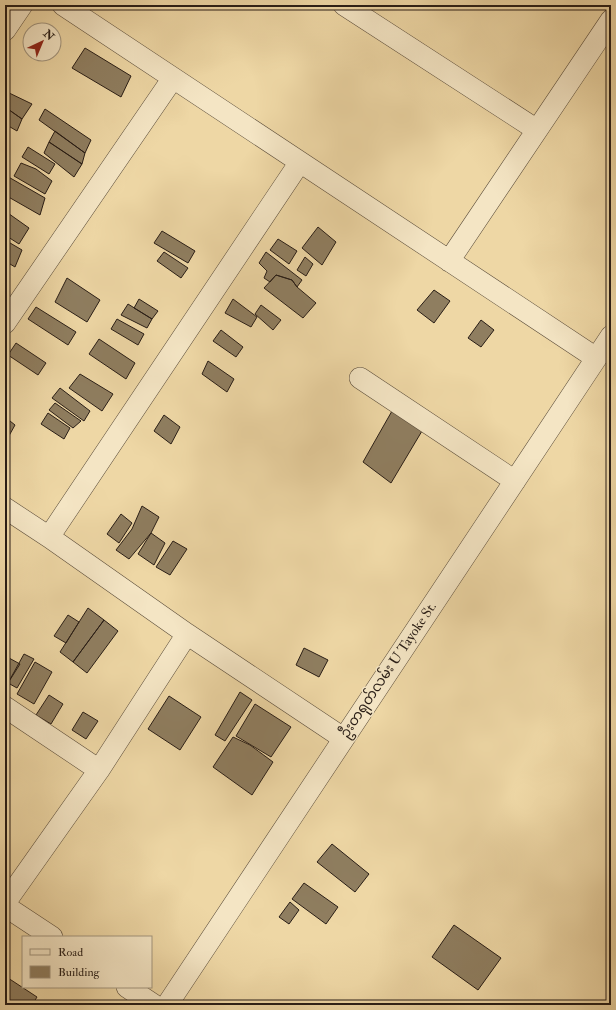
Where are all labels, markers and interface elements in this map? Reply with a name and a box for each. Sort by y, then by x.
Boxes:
north arrow [22,22,62,62]
text: N [40,26,57,44]
street label: ဦးတရုတ်လမ်း U Tayoke St. [334,597,443,743]
legend [22,936,152,988]
text: Road [58,945,83,960]
text: Building [58,965,101,980]

